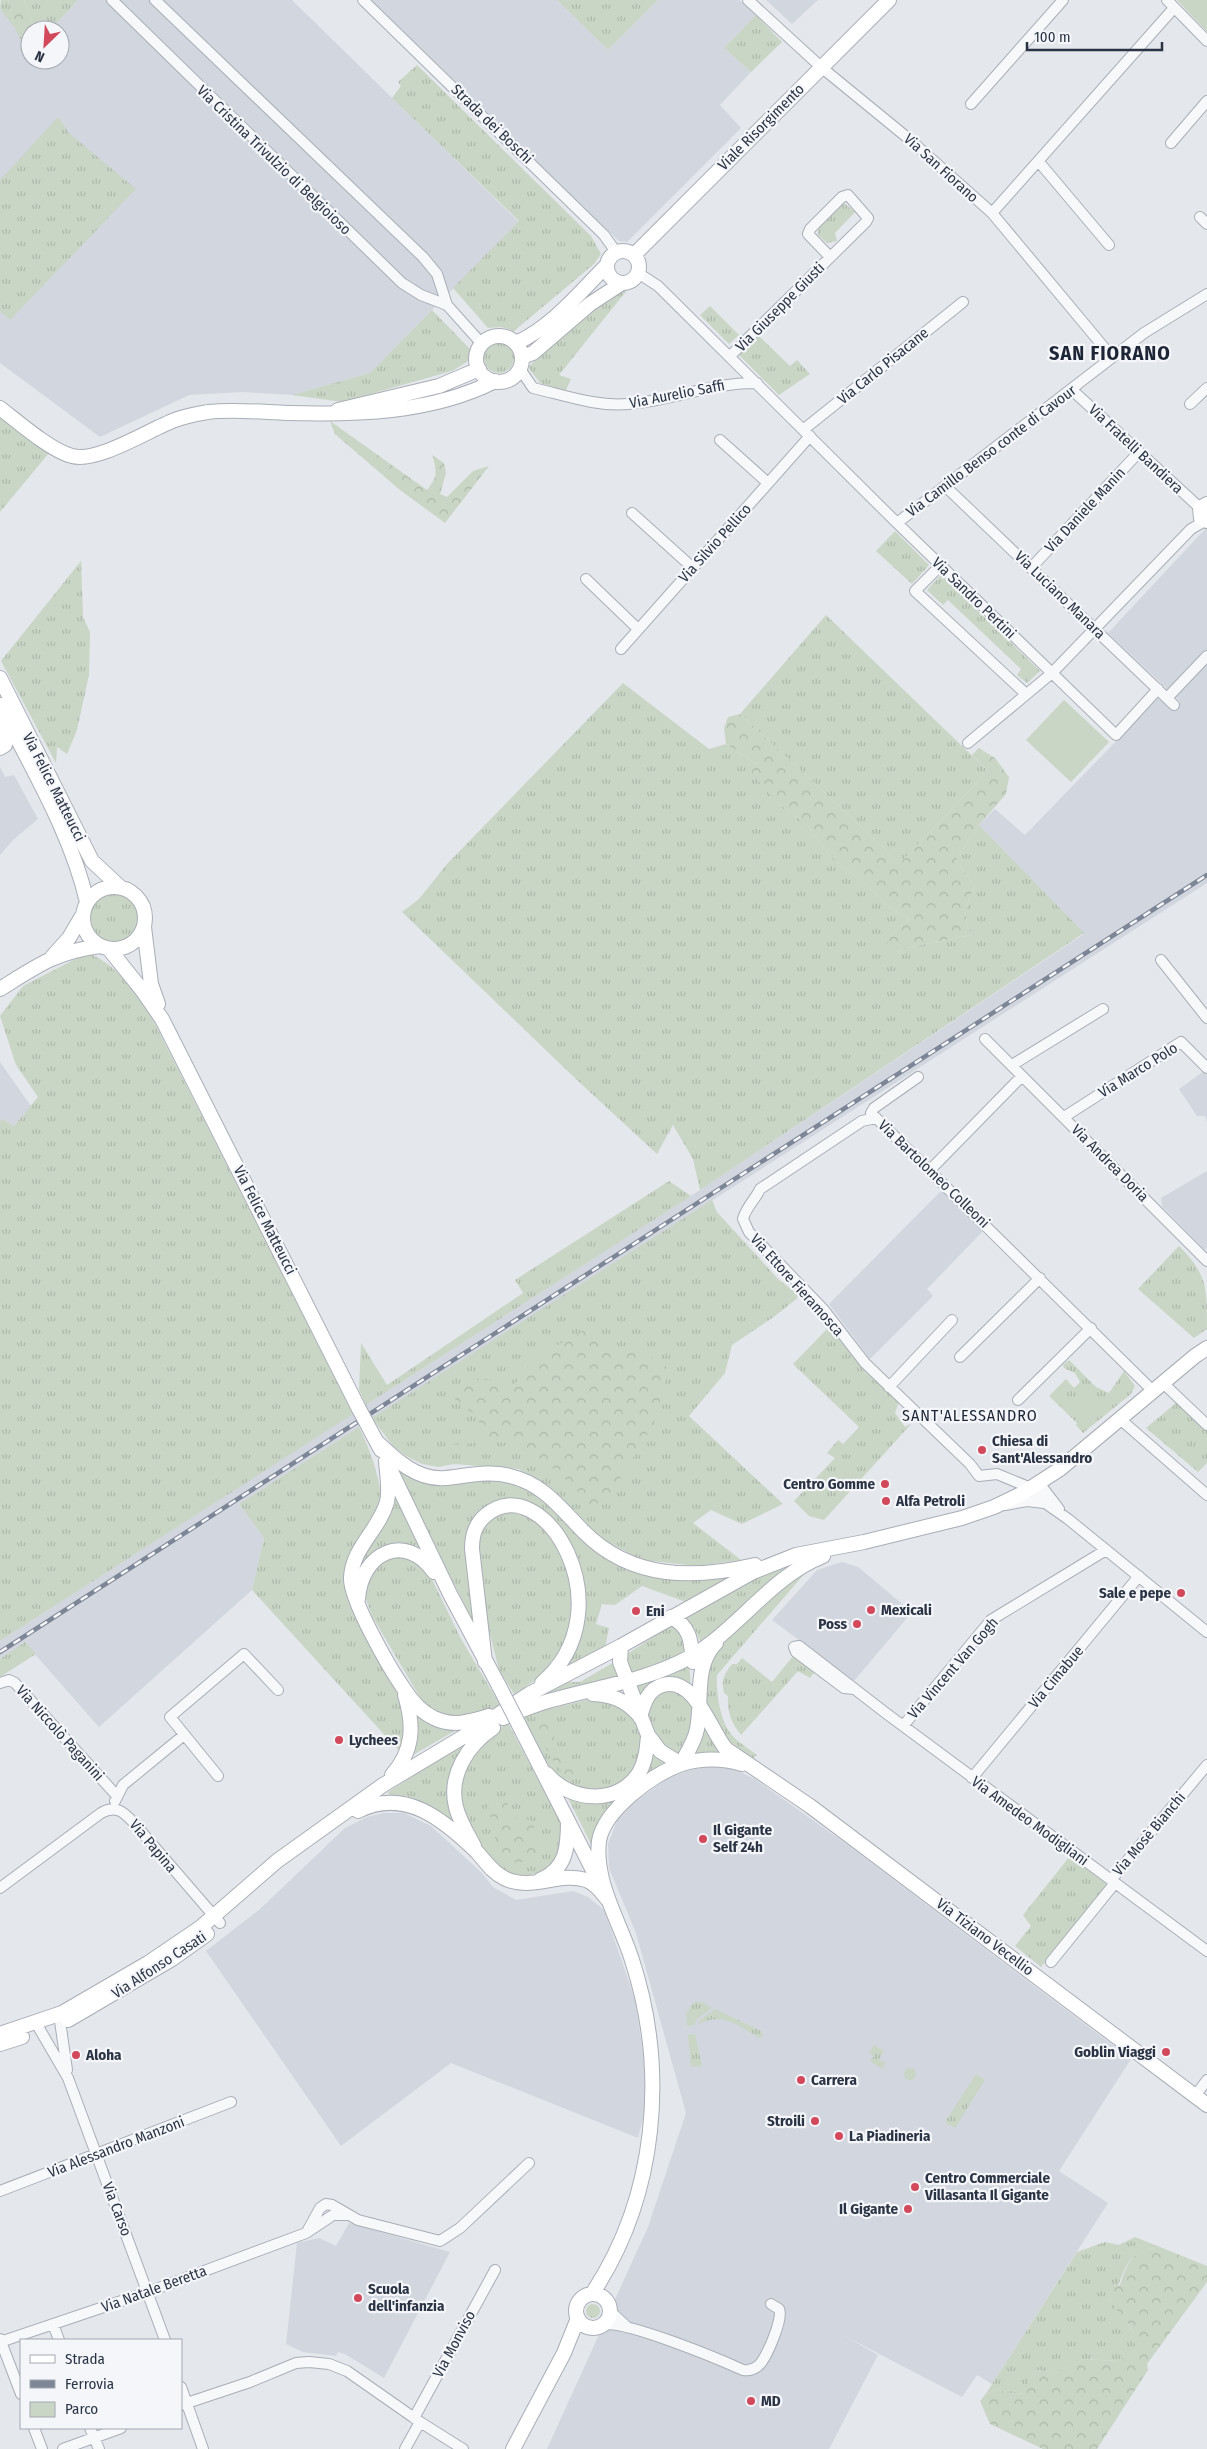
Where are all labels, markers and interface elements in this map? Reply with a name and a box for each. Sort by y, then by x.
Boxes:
north arrow [20,20,70,70]
scale bar [1027,20,1162,52]
text: 100 m [1034,28,1071,46]
text: N [32,47,47,66]
street label: Strada dei Boschi [447,80,537,168]
street label: Viale Risorgimento [714,80,808,174]
street label: Via Cristina Trivulzio di Belgioioso [193,81,355,239]
street label: Via San Fiorano [900,130,982,206]
street label: Via Giuseppe Giusti [732,259,828,355]
street label: Via Carlo Pisacane [834,324,932,408]
district label: SAN FIORANO [1049,341,1171,365]
street label: Via Aurelio Saffi [628,376,726,412]
street label: Via Camillo Benso conte di Cavour [902,381,1080,521]
street label: Via Fratelli Bandiera [1085,401,1187,497]
street label: Via Daniele Manin [1041,464,1129,556]
street label: Via Silvio Pellico [675,500,755,586]
street label: Via Luciano Manara [1011,547,1109,643]
street label: Via Sandro Pertini [928,553,1020,643]
street label: Via Felice Matteucci [19,730,89,844]
street label: Via Marco Polo [1095,1039,1181,1101]
street label: Via Bartolomeo Colleoni [875,1116,993,1232]
street label: Via Andrea Doria [1068,1121,1152,1205]
street label: Via Felice Matteucci [230,1163,300,1277]
street label: Via Ettore Fieramosca [746,1230,848,1340]
district label: SANT'ALESSANDRO [902,1406,1038,1425]
place label: Chiesa di Sant'Alessandro [992,1432,1092,1467]
marker: Chiesa di Sant'Alessandro [976,1444,988,1456]
place label: Centro Gomme [783,1475,875,1493]
marker: Centro Gomme [879,1478,891,1490]
place label: Alfa Petroli [895,1492,965,1510]
marker: Alfa Petroli [880,1495,892,1507]
place label: Sale e pepe [1099,1584,1171,1602]
marker: Sale e pepe [1175,1587,1187,1599]
place label: Mexicali [881,1601,932,1619]
place label: Eni [646,1602,665,1620]
marker: Mexicali [865,1604,877,1616]
marker: Eni [630,1605,642,1617]
street label: Via Vincent Van Gogh [904,1614,1002,1722]
place label: Poss [818,1615,847,1633]
marker: Poss [851,1618,863,1630]
street label: Via Cimabue [1025,1642,1087,1712]
street label: Via Niccolò Paganini [12,1682,108,1784]
place label: Lychees [349,1731,399,1749]
marker: Lychees [333,1734,345,1746]
street label: Via Amedeo Modigliani [968,1773,1092,1869]
street label: Via Mosè Bianchi [1109,1789,1189,1879]
street label: Via Papina [126,1816,180,1876]
place label: Il Gigante Self 24h [713,1821,772,1856]
marker: Il Gigante Self 24h [697,1833,709,1845]
street label: Via Tiziano Vecellio [933,1895,1037,1980]
street label: Via Alfonso Casati [108,1928,210,2002]
place label: Goblin Viaggi [1074,2043,1156,2061]
place label: Aloha [85,2046,122,2064]
marker: Goblin Viaggi [1160,2046,1172,2058]
marker: Aloha [70,2049,82,2061]
place label: Carrera [811,2071,857,2089]
marker: Carrera [795,2074,807,2086]
place label: Stroili [767,2112,805,2130]
street label: Via Alessandro Manzoni [45,2113,187,2181]
marker: Stroili [809,2115,821,2127]
place label: La Piadineria [849,2127,931,2145]
marker: La Piadineria [833,2130,845,2142]
place label: Centro Commerciale Villasanta Il Gigante [924,2169,1050,2204]
street label: Via Carso [98,2179,136,2239]
marker: Centro Commerciale Villasanta Il Gigante [909,2181,921,2193]
place label: Il Gigante [839,2200,898,2218]
marker: Il Gigante [902,2203,914,2215]
street label: Via Natale Beretta [99,2262,209,2316]
place label: Scuola dell'infanzia [368,2280,445,2315]
marker: Scuola dell'infanzia [352,2292,364,2304]
street label: Via Monviso [429,2307,479,2381]
legend [20,2339,182,2429]
text: Strada [65,2350,105,2368]
text: Ferrovia [65,2375,114,2393]
place label: MD [761,2392,781,2410]
marker: MD [745,2395,757,2407]
text: Parco [65,2400,98,2418]

